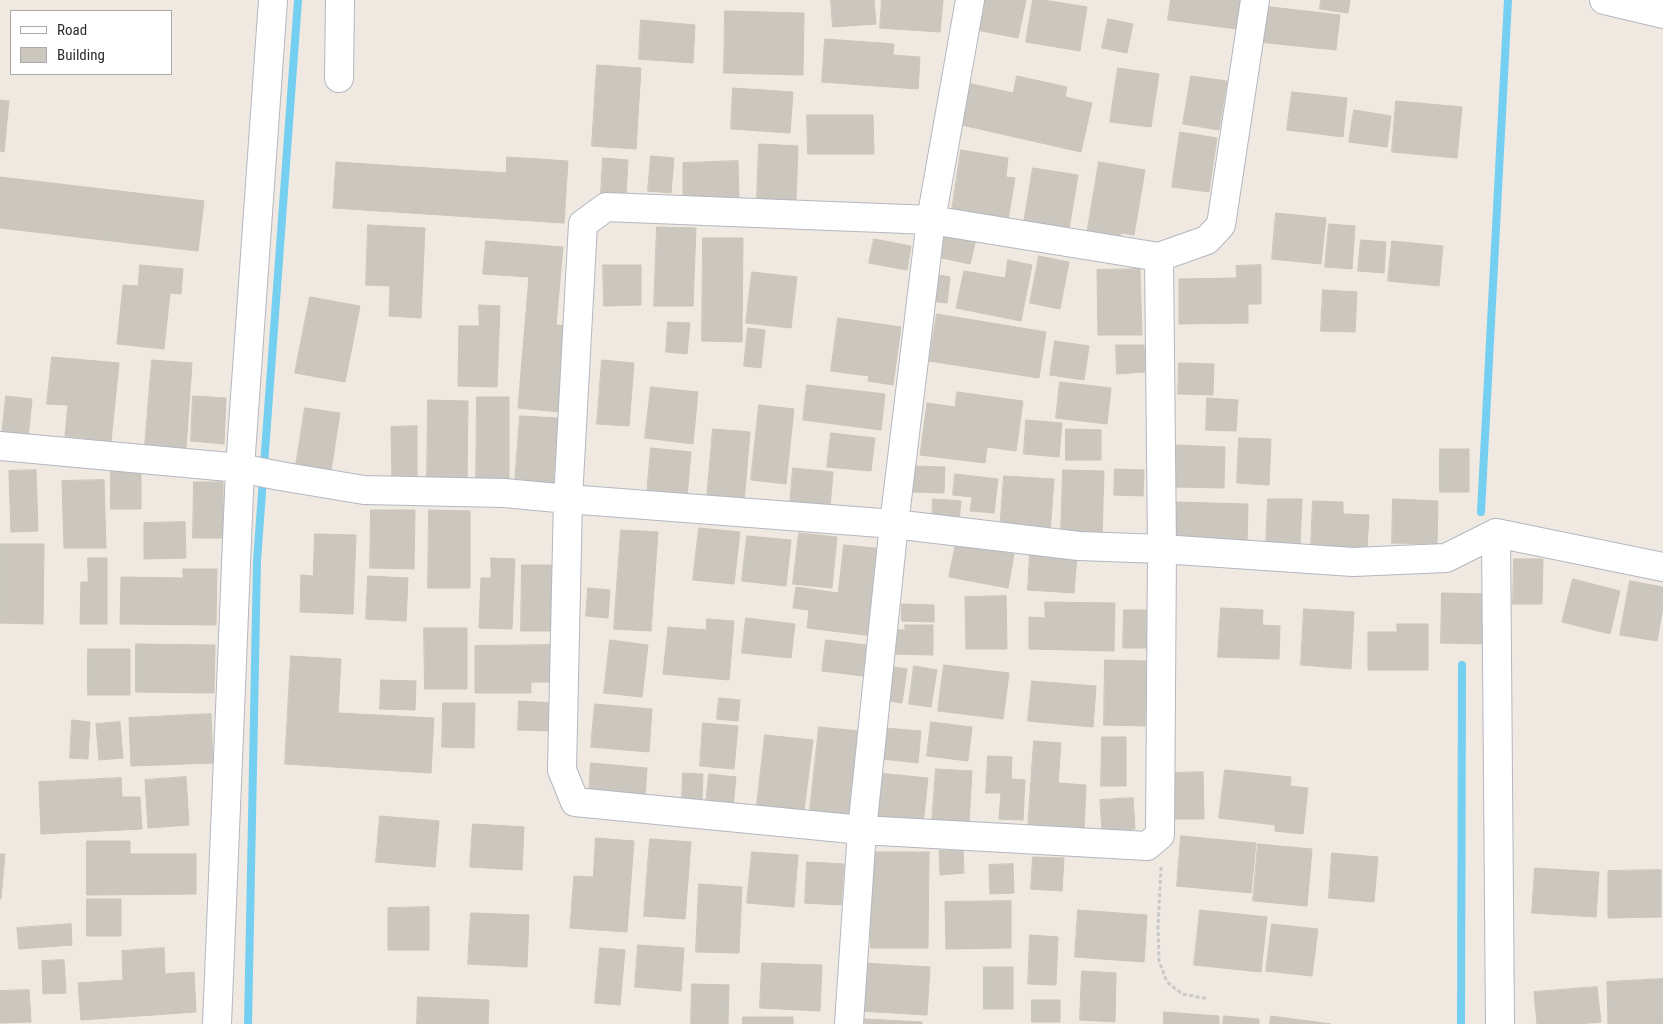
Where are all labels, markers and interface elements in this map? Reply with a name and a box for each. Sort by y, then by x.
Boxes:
legend [10,10,172,75]
text: Road [57,21,87,39]
text: Building [57,46,105,64]

